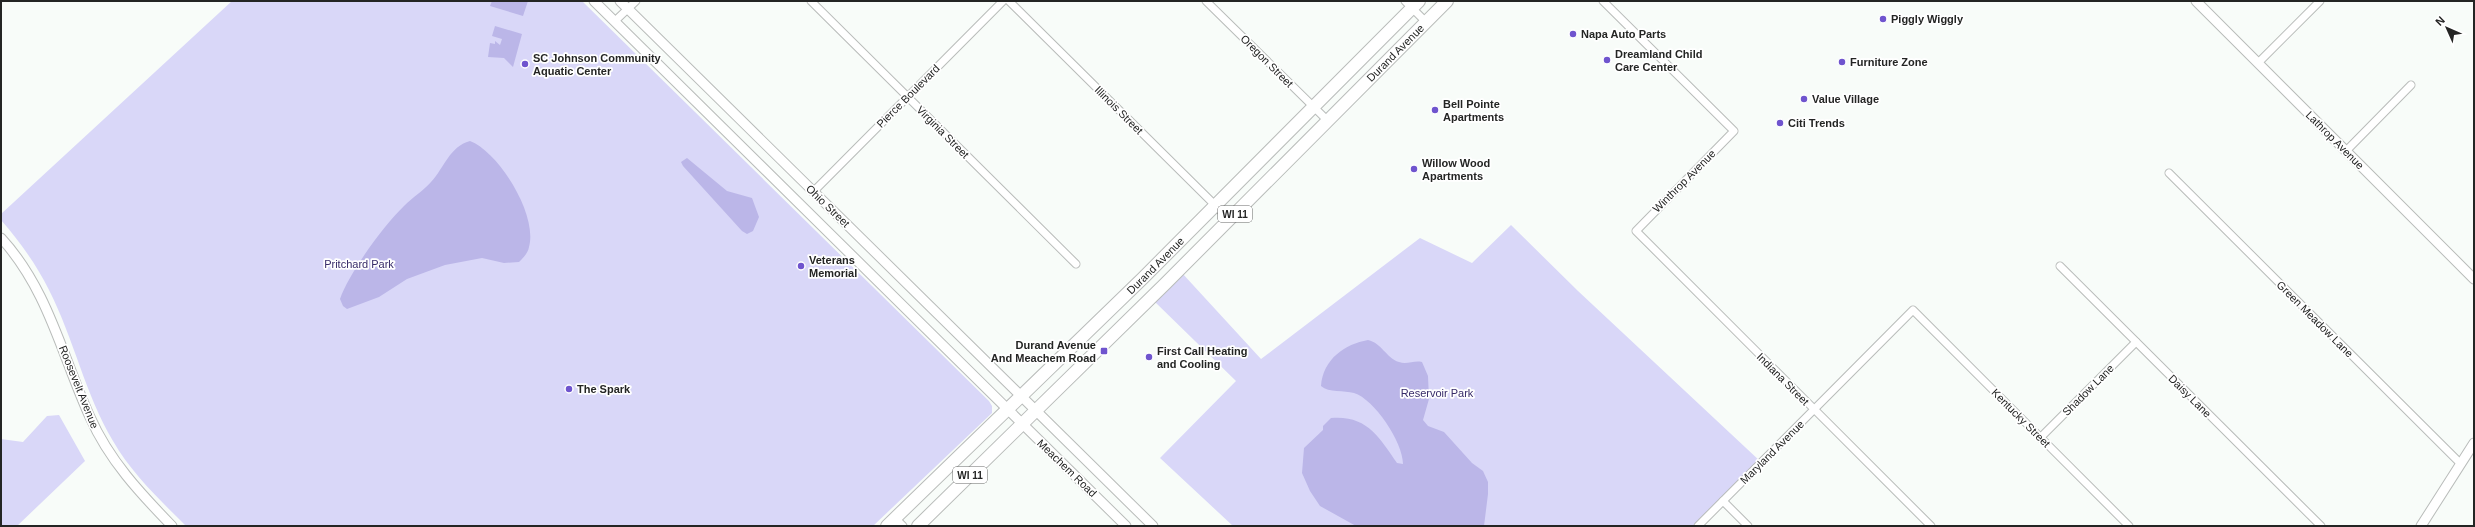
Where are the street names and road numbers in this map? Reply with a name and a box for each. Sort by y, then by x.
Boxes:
street label: Durand Avenue [1364,22,1426,84]
street label: Oregon Street [1238,32,1296,90]
street label: Pierce Boulevard [874,62,942,130]
street label: Illinois Street [1092,83,1146,137]
street label: Virginia Street [914,103,972,161]
street label: Lathrop Avenue [2304,109,2366,171]
street label: Winthrop Avenue [1650,147,1718,215]
street label: Ohio Street [804,182,852,230]
road number: WI 11 [1218,206,1252,222]
street label: Durand Avenue [1124,234,1186,296]
street label: Green Meadow Lane [2274,278,2356,360]
street label: Roosevelt Avenue [57,344,101,430]
street label: Indiana Street [1755,351,1811,407]
street label: Shadow Lane [2060,362,2116,418]
street label: Daisy Lane [2166,372,2214,420]
street label: Kentucky Street [1989,386,2053,450]
street label: Maryland Avenue [1738,418,1806,486]
street label: Meachem Road [1035,437,1099,499]
road number: WI 11 [953,467,987,483]

